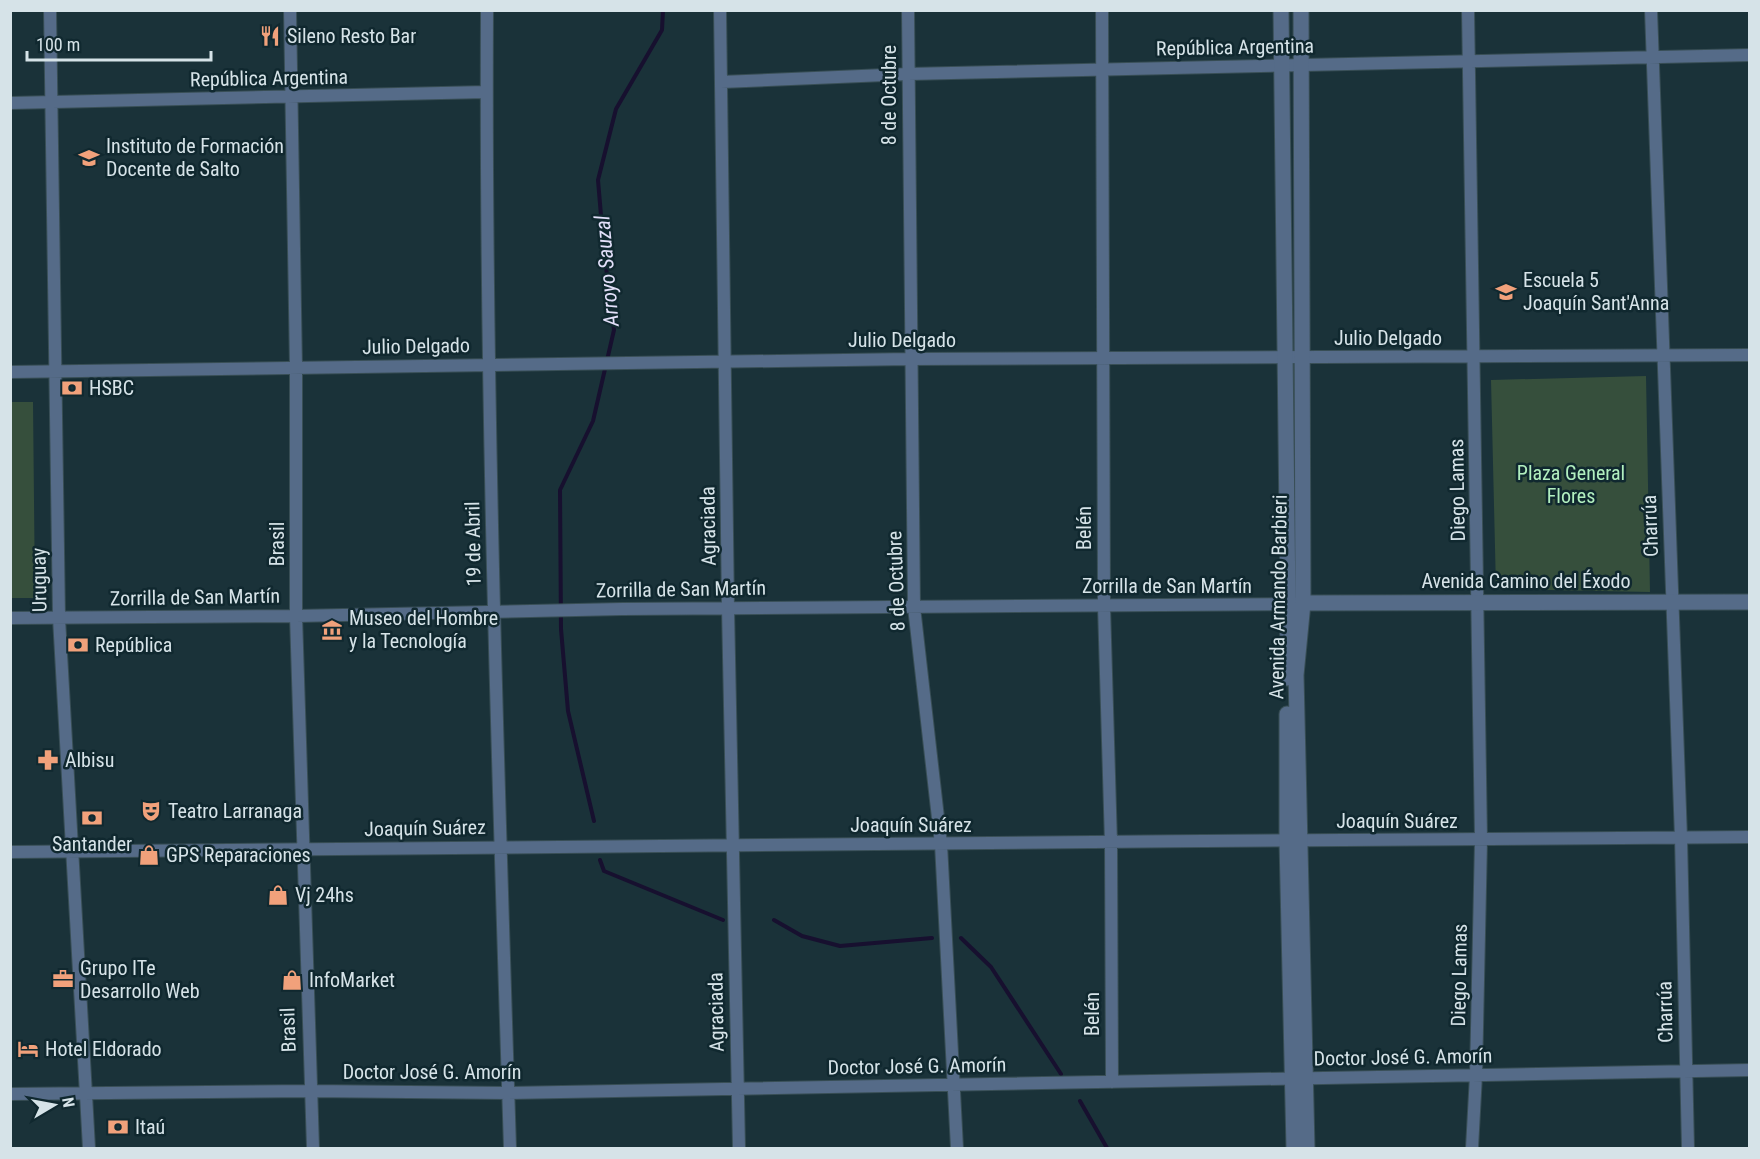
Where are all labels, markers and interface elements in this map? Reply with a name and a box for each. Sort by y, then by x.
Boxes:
scale bar [27,24,212,62]
restaurant icon: Sileno Resto Bar [258,24,282,48]
place label: Sileno Resto Bar [287,24,416,48]
text: 100 m [36,34,80,55]
street label: República Argentina [1156,34,1314,60]
street label: 8 de Octubre [877,45,901,145]
street label: República Argentina [190,65,348,91]
place label: Instituto de Formación Docente de Salto [106,134,284,181]
school or university icon: Instituto de Formación Docente de Salto [77,146,101,170]
water label: Arroyo Sauzal [590,214,624,328]
place label: Escuela 5 Joaquín Sant'Anna [1523,268,1669,315]
school or university icon: Escuela 5 Joaquín Sant'Anna [1494,280,1518,304]
street label: Julio Delgado [1334,326,1442,350]
street label: Julio Delgado [848,328,956,352]
street label: Julio Delgado [362,333,470,359]
bank icon: HSBC [60,376,84,400]
place label: HSBC [89,376,134,400]
street label: Diego Lamas [1444,438,1470,542]
park label: Plaza General Flores [1517,461,1625,508]
street label: Agraciada [695,486,721,566]
street label: Avenida Armando Barbieri [1264,494,1292,700]
street label: Charrúa [1637,495,1663,557]
street label: 19 de Abril [460,501,486,587]
street label: Belén [1072,506,1096,550]
street label: Brasil [265,522,289,566]
street label: 8 de Octubre [882,530,910,632]
street label: Uruguay [26,548,52,612]
street label: Avenida Camino del Éxodo [1421,569,1631,593]
street label: Zorrilla de San Martín [1082,574,1252,598]
street label: Zorrilla de San Martín [596,576,766,602]
street label: Zorrilla de San Martín [110,584,280,610]
place label: Museo del Hombre y la Tecnología [349,606,498,653]
museum icon: Museo del Hombre y la Tecnología [320,618,344,642]
bank icon: República [66,633,90,657]
place label: República [95,633,172,657]
pharmacy icon: Albisu [36,748,60,772]
place label: Albisu [65,748,114,772]
theatre icon: Teatro Larranaga [139,799,163,823]
place label: Teatro Larranaga [168,799,302,823]
bank icon: Santander [80,806,104,830]
street label: Joaquín Suárez [1336,809,1458,833]
street label: Joaquín Suárez [850,813,972,837]
street label: Joaquín Suárez [364,815,486,841]
place label: Santander [52,832,132,856]
shop icon: GPS Reparaciones [137,843,161,867]
place label: GPS Reparaciones [166,843,311,867]
shop icon: Vj 24hs [266,883,290,907]
place label: Vj 24hs [295,883,354,907]
street label: Diego Lamas [1446,923,1472,1027]
place label: Grupo ITe Desarrollo Web [80,956,200,1003]
office icon: Grupo ITe Desarrollo Web [51,967,75,991]
shop icon: InfoMarket [280,968,304,992]
place label: InfoMarket [309,968,395,992]
street label: Agraciada [703,972,729,1052]
street label: Charrúa [1652,981,1678,1043]
street label: Belén [1080,992,1104,1036]
street label: Brasil [275,1007,301,1053]
hotel icon: Hotel Eldorado [16,1037,40,1061]
place label: Hotel Eldorado [45,1037,162,1061]
street label: Doctor José G. Amorín [1313,1043,1493,1071]
street label: Doctor José G. Amorín [827,1052,1007,1080]
street label: Doctor José G. Amorín [343,1060,521,1084]
north arrow [24,1075,84,1135]
text: N [58,1096,78,1109]
bank icon: Itaú [106,1115,130,1139]
place label: Itaú [135,1115,165,1139]

